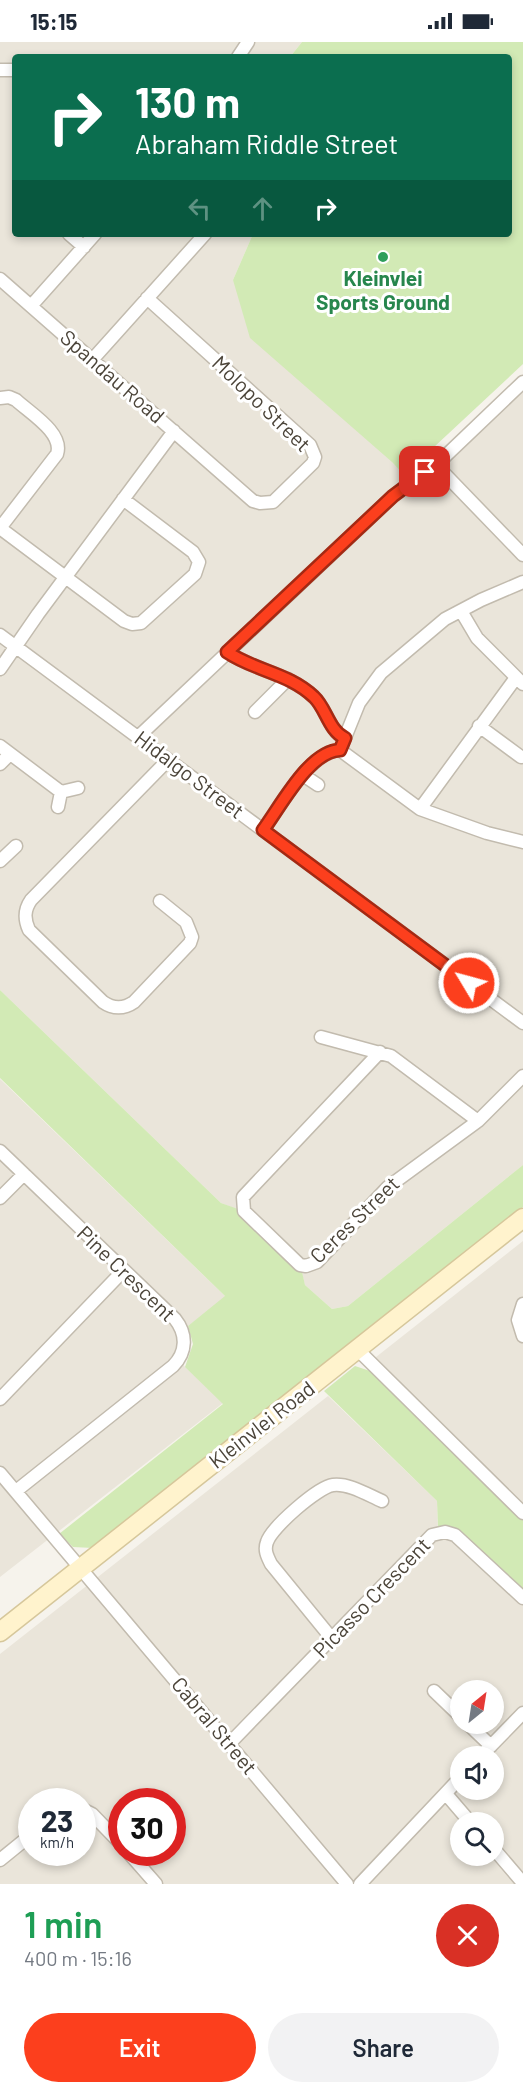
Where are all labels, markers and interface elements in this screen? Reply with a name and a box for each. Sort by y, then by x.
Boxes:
text: 15:15 [30,8,77,34]
text: 130 m [135,76,240,126]
icon: right [36,78,114,156]
text: Abraham Riddle Street [135,127,398,159]
icon: left [183,192,216,225]
icon: ahead [246,192,279,225]
icon: right [309,192,342,225]
marker: Kleinvlei Sports Ground [376,250,390,264]
place label: Kleinvlei Sports Ground [316,265,450,314]
street label: Spandau Road [56,324,170,428]
street label: Molopo Street [208,350,316,456]
pin [399,446,450,497]
icon: arrive [408,455,441,488]
street label: Hidalgo Street [130,725,249,823]
position arrow [437,951,501,1015]
street label: Ceres Street [304,1170,404,1268]
street label: Pine Crescent [73,1220,181,1326]
street label: Kleinvlei Road [203,1375,319,1473]
street label: Picasso Crescent [307,1532,435,1662]
street label: Cabral Street [167,1671,263,1779]
north arrow [450,1680,504,1734]
map controls [450,1680,504,1866]
button: sound [450,1746,504,1800]
speed limit sign: 30 [108,1788,186,1866]
text: 23 [41,1802,73,1838]
button: search [450,1812,504,1866]
text: km/h [40,1833,74,1851]
text: 1 min [24,1902,103,1945]
button: close [436,1904,499,1967]
text: 400 m · 15:16 [24,1946,132,1970]
button: Exit [24,2013,256,2082]
button: Share [268,2013,499,2082]

